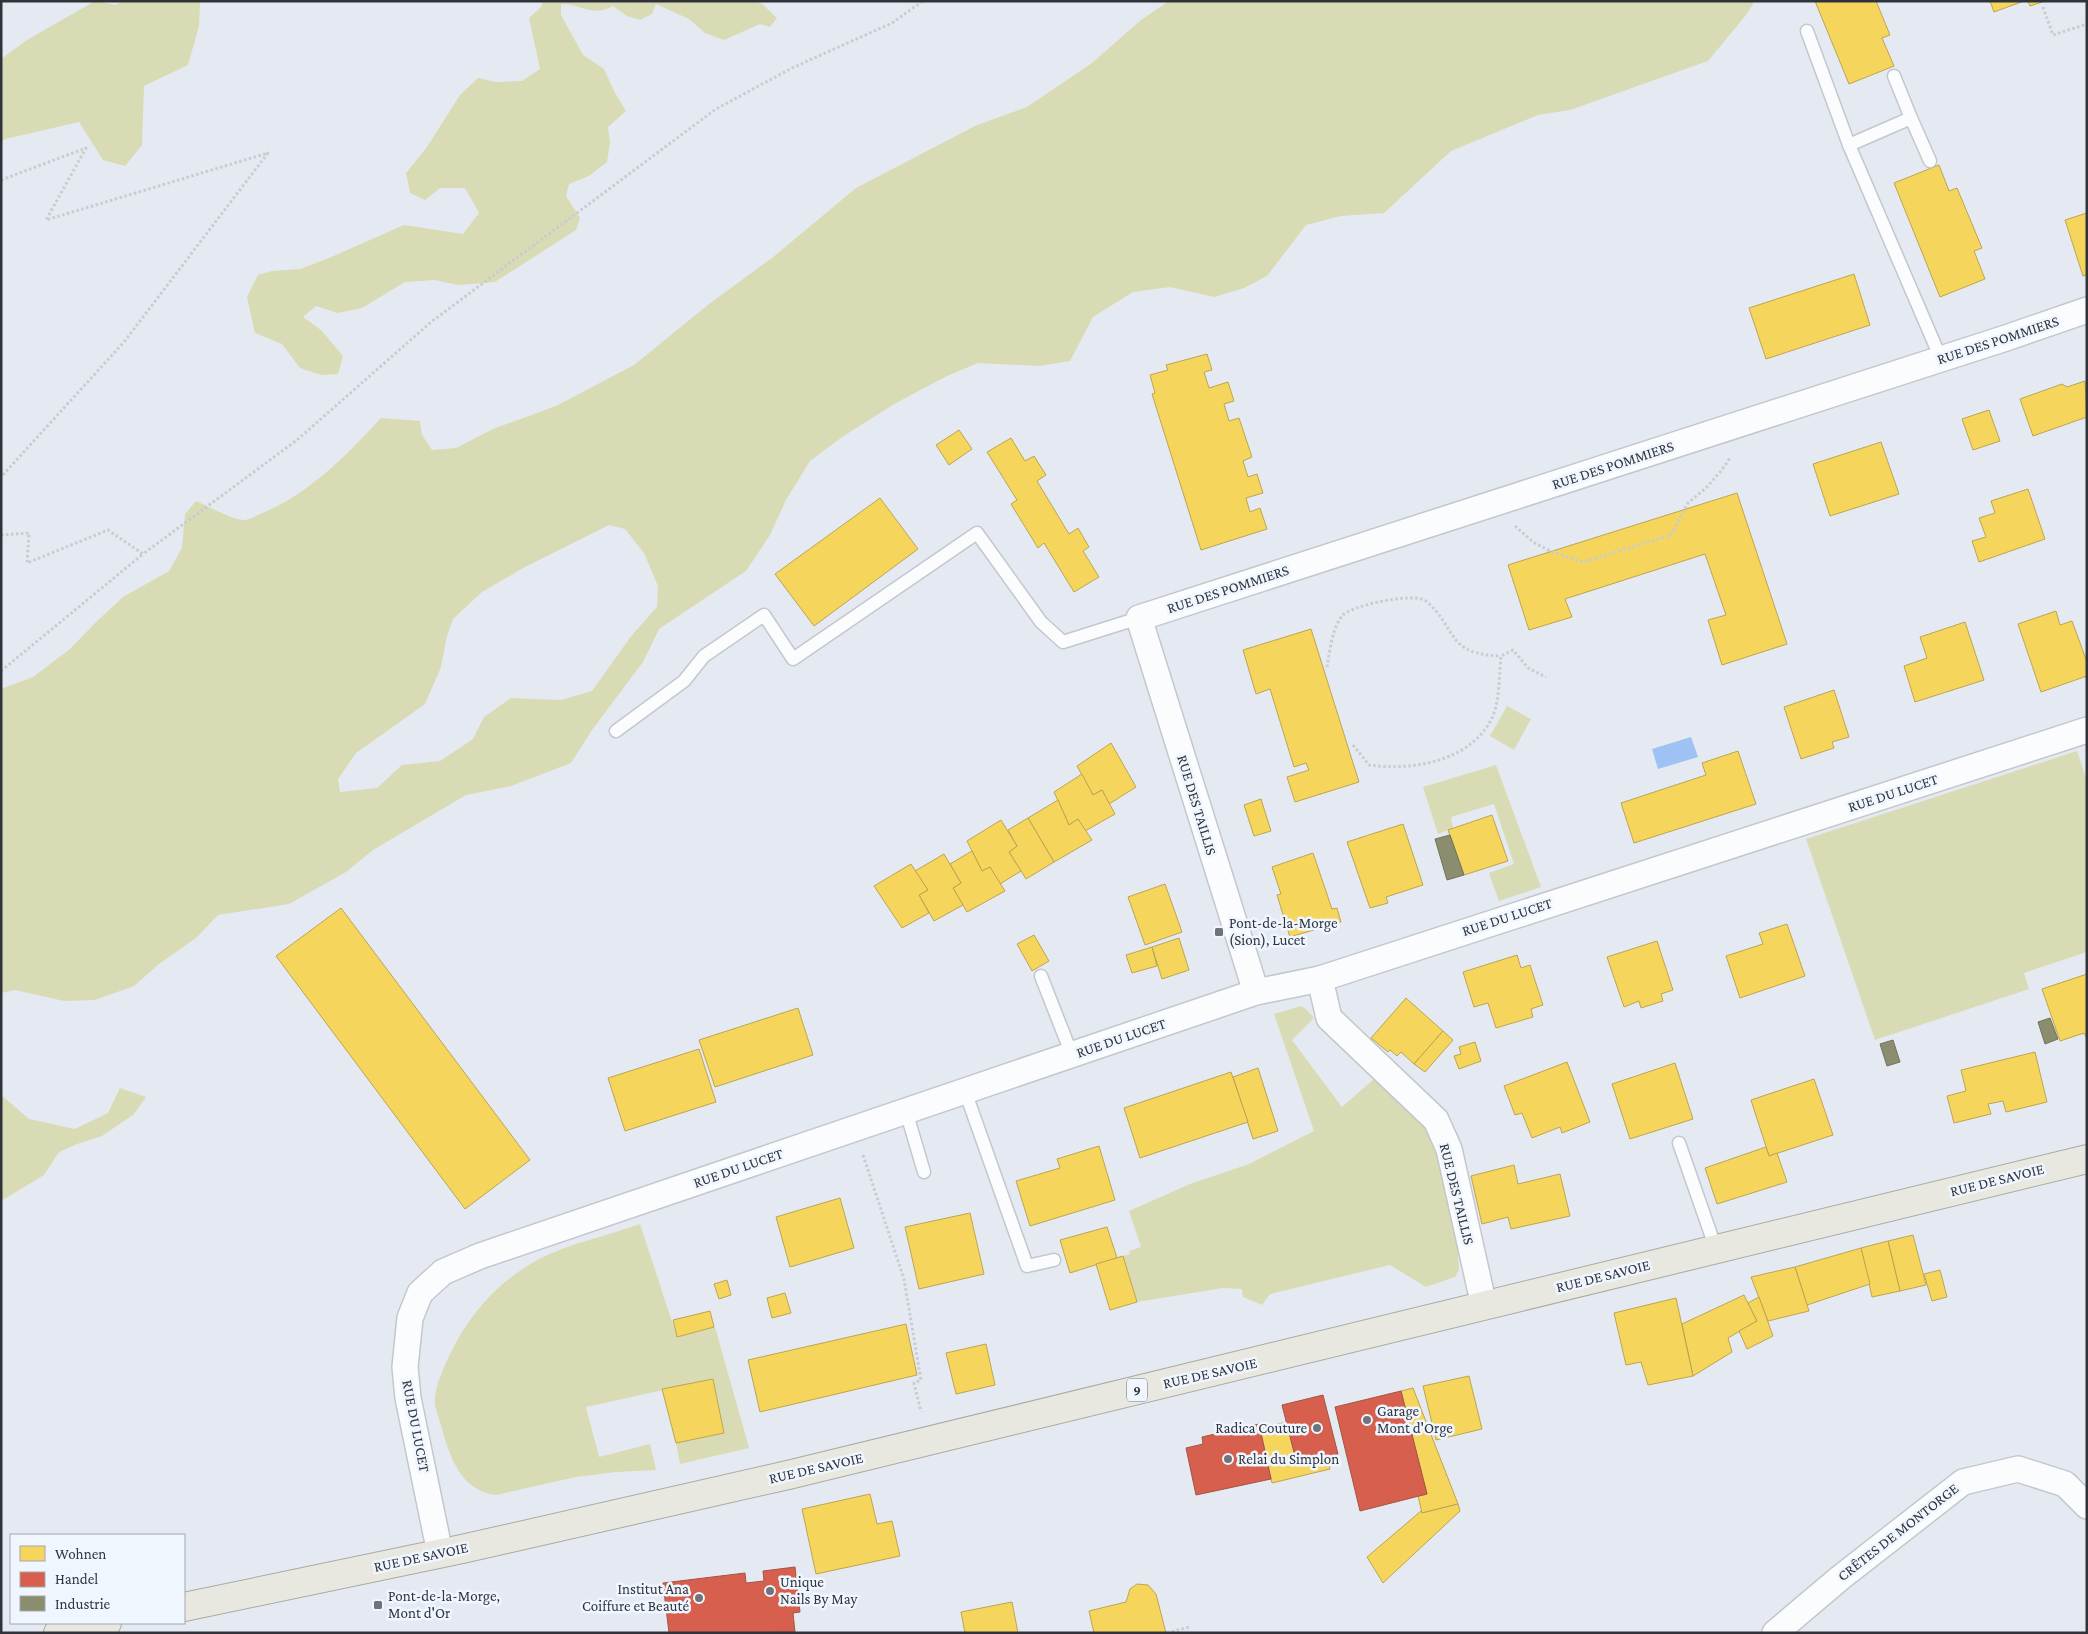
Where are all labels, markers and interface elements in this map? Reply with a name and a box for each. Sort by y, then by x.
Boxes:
street label: RUE DES POMMIERS [1935,313,2061,367]
street label: RUE DES POMMIERS [1550,438,1676,492]
street label: RUE DES POMMIERS [1165,562,1291,616]
street label: RUE DES TAILLIS [1174,753,1220,857]
street label: RUE DU LUCET [1846,771,1940,815]
street label: RUE DU LUCET [1460,895,1554,939]
place label: Pont-de-la-Morge (Sion), Lucet [1229,915,1338,949]
marker: Pont-de-la-Morge (Sion), Lucet [1213,926,1225,938]
street label: RUE DU LUCET [1074,1015,1168,1061]
street label: RUE DES TAILLIS [1437,1142,1477,1246]
street label: RUE DU LUCET [691,1145,785,1191]
street label: RUE DE SAVOIE [1948,1161,2046,1199]
street label: RUE DE SAVOIE [1554,1257,1652,1295]
street label: RUE DE SAVOIE [1161,1354,1259,1392]
road number: 9 [1127,1378,1147,1402]
street label: RUE DU LUCET [399,1379,433,1473]
place label: Garage Mont d'Orge [1377,1403,1453,1437]
marker: Garage Mont d'Orge [1361,1414,1373,1426]
place label: Radica Couture [1215,1420,1307,1436]
marker: Radica Couture [1311,1422,1323,1434]
street label: RUE DE SAVOIE [767,1449,865,1487]
place label: Relai du Simplon [1238,1451,1339,1468]
marker: Relai du Simplon [1222,1453,1234,1465]
street label: CRÊTES DE MONTORGE [1835,1480,1961,1584]
legend [10,1534,185,1624]
street label: RUE DE SAVOIE [372,1539,470,1575]
text: Wohnen [55,1546,106,1562]
text: Handel [55,1571,98,1587]
place label: Unique Nails By May [780,1574,858,1608]
place label: Institut Ana Coiffure et Beauté [582,1581,689,1614]
marker: Unique Nails By May [764,1585,776,1597]
place label: Pont-de-la-Morge, Mont d'Or [388,1588,500,1621]
marker: Institut Ana Coiffure et Beauté [693,1592,705,1604]
text: Industrie [55,1596,111,1612]
marker: Pont-de-la-Morge, Mont d'Or [372,1599,384,1611]

